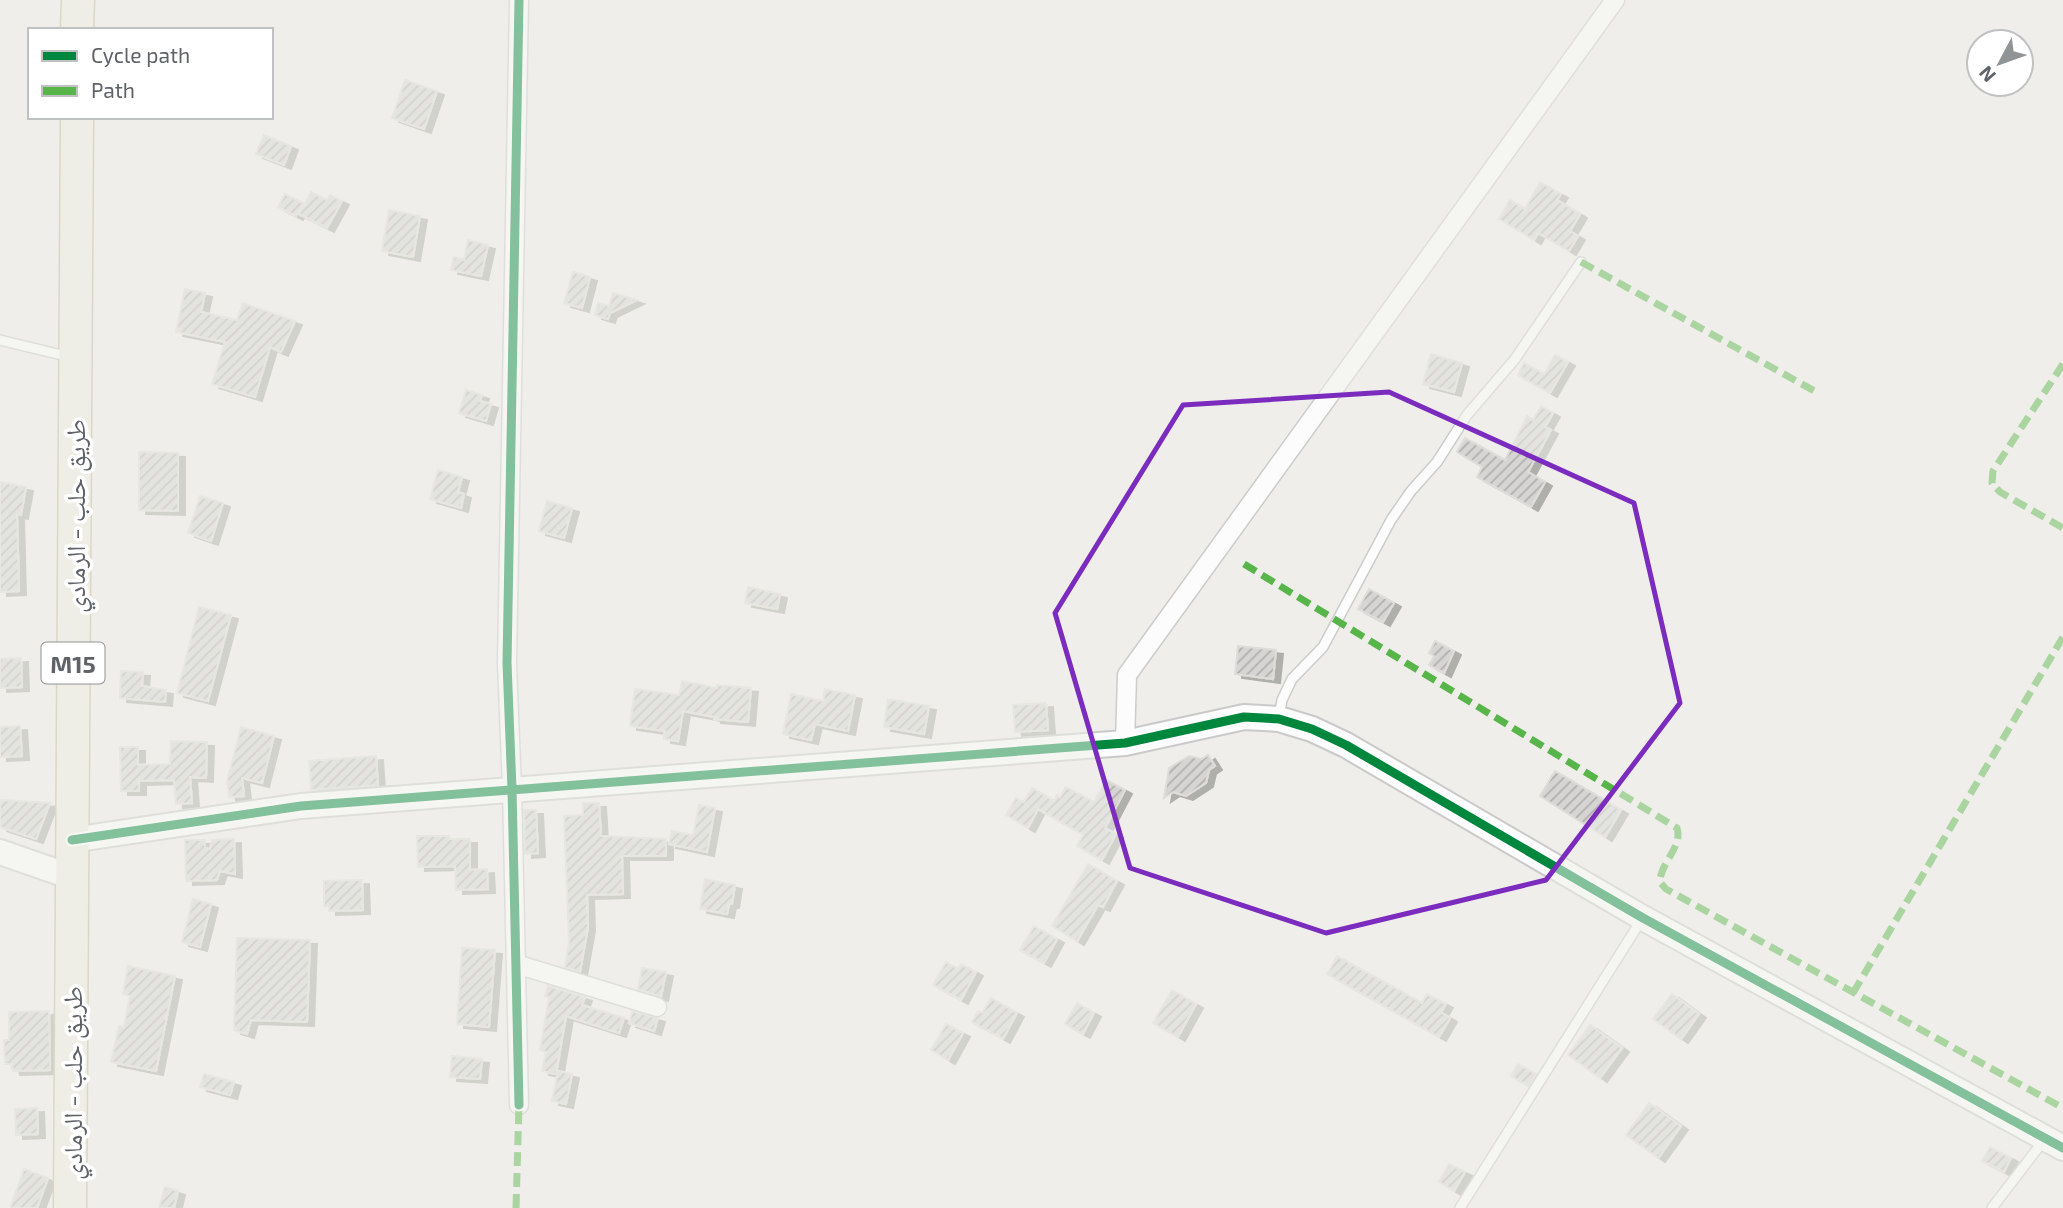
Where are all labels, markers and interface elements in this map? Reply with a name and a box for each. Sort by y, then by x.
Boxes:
legend [28,28,273,119]
north arrow [1965,28,2035,98]
text: Cycle path [91,42,190,67]
text: N [1974,62,2000,87]
text: Path [91,77,135,102]
street label: طريق حلب - الرمادي [59,419,96,613]
road number: M15 [42,642,104,684]
street label: طريق حلب - الرمادي [56,986,93,1180]

